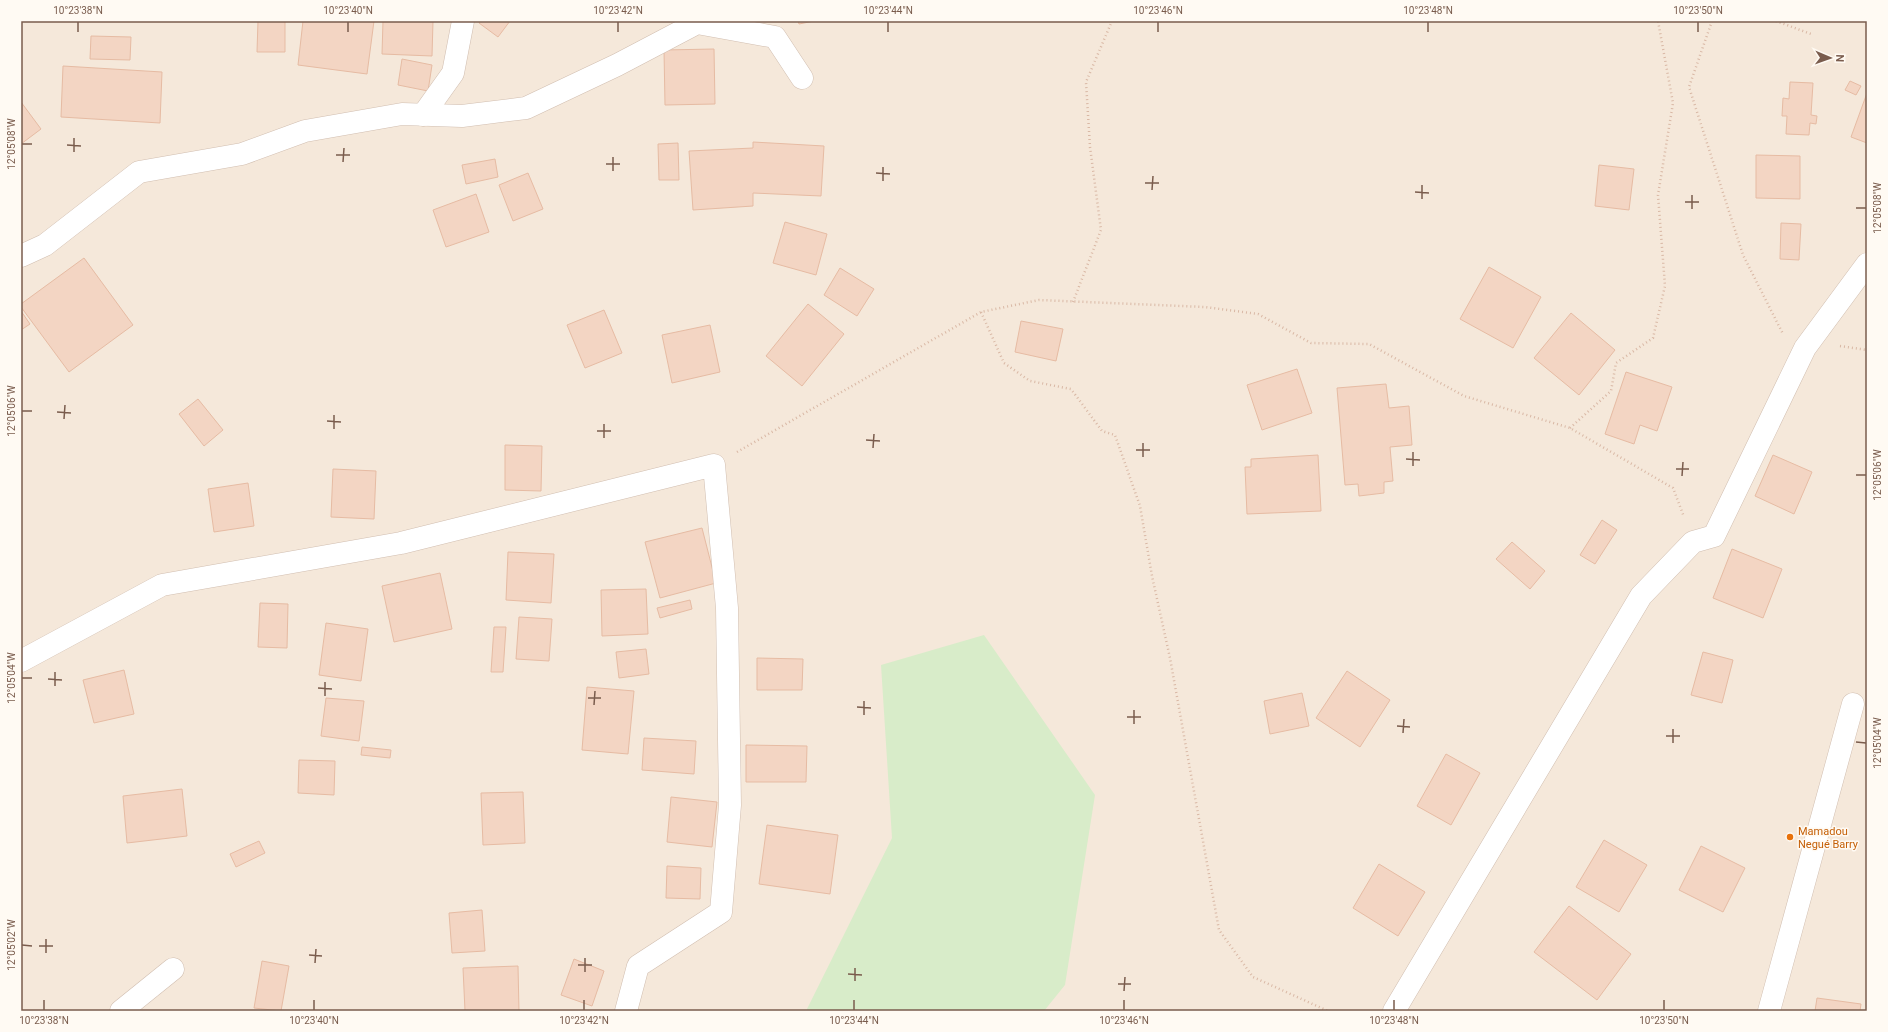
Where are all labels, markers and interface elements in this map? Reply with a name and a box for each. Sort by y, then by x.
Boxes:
text: 10°23'38"N [53,5,103,16]
text: 10°23'40"N [323,5,373,16]
text: 10°23'42"N [593,5,643,16]
text: 10°23'44"N [863,5,913,16]
text: 10°23'46"N [1133,5,1183,16]
text: 10°23'48"N [1403,5,1453,16]
text: 10°23'50"N [1673,5,1723,16]
north arrow [1810,38,1850,78]
text: N [1833,54,1846,63]
text: 12°05'08"W [6,118,17,170]
text: 12°05'08"W [1872,182,1883,234]
text: 12°05'06"W [6,385,17,437]
text: 12°05'06"W [1872,449,1883,501]
text: 12°05'04"W [6,652,17,704]
text: 12°05'04"W [1872,717,1883,769]
place label: Mamadou Negué Barry [1798,825,1859,851]
marker: Mamadou Negué Barry [1785,832,1795,842]
text: 12°05'02"W [6,919,17,971]
text: 10°23'38"N [19,1015,69,1026]
text: 10°23'40"N [289,1015,339,1026]
text: 10°23'42"N [559,1015,609,1026]
text: 10°23'44"N [829,1015,879,1026]
text: 10°23'46"N [1099,1015,1149,1026]
text: 10°23'48"N [1369,1015,1419,1026]
text: 10°23'50"N [1639,1015,1689,1026]

